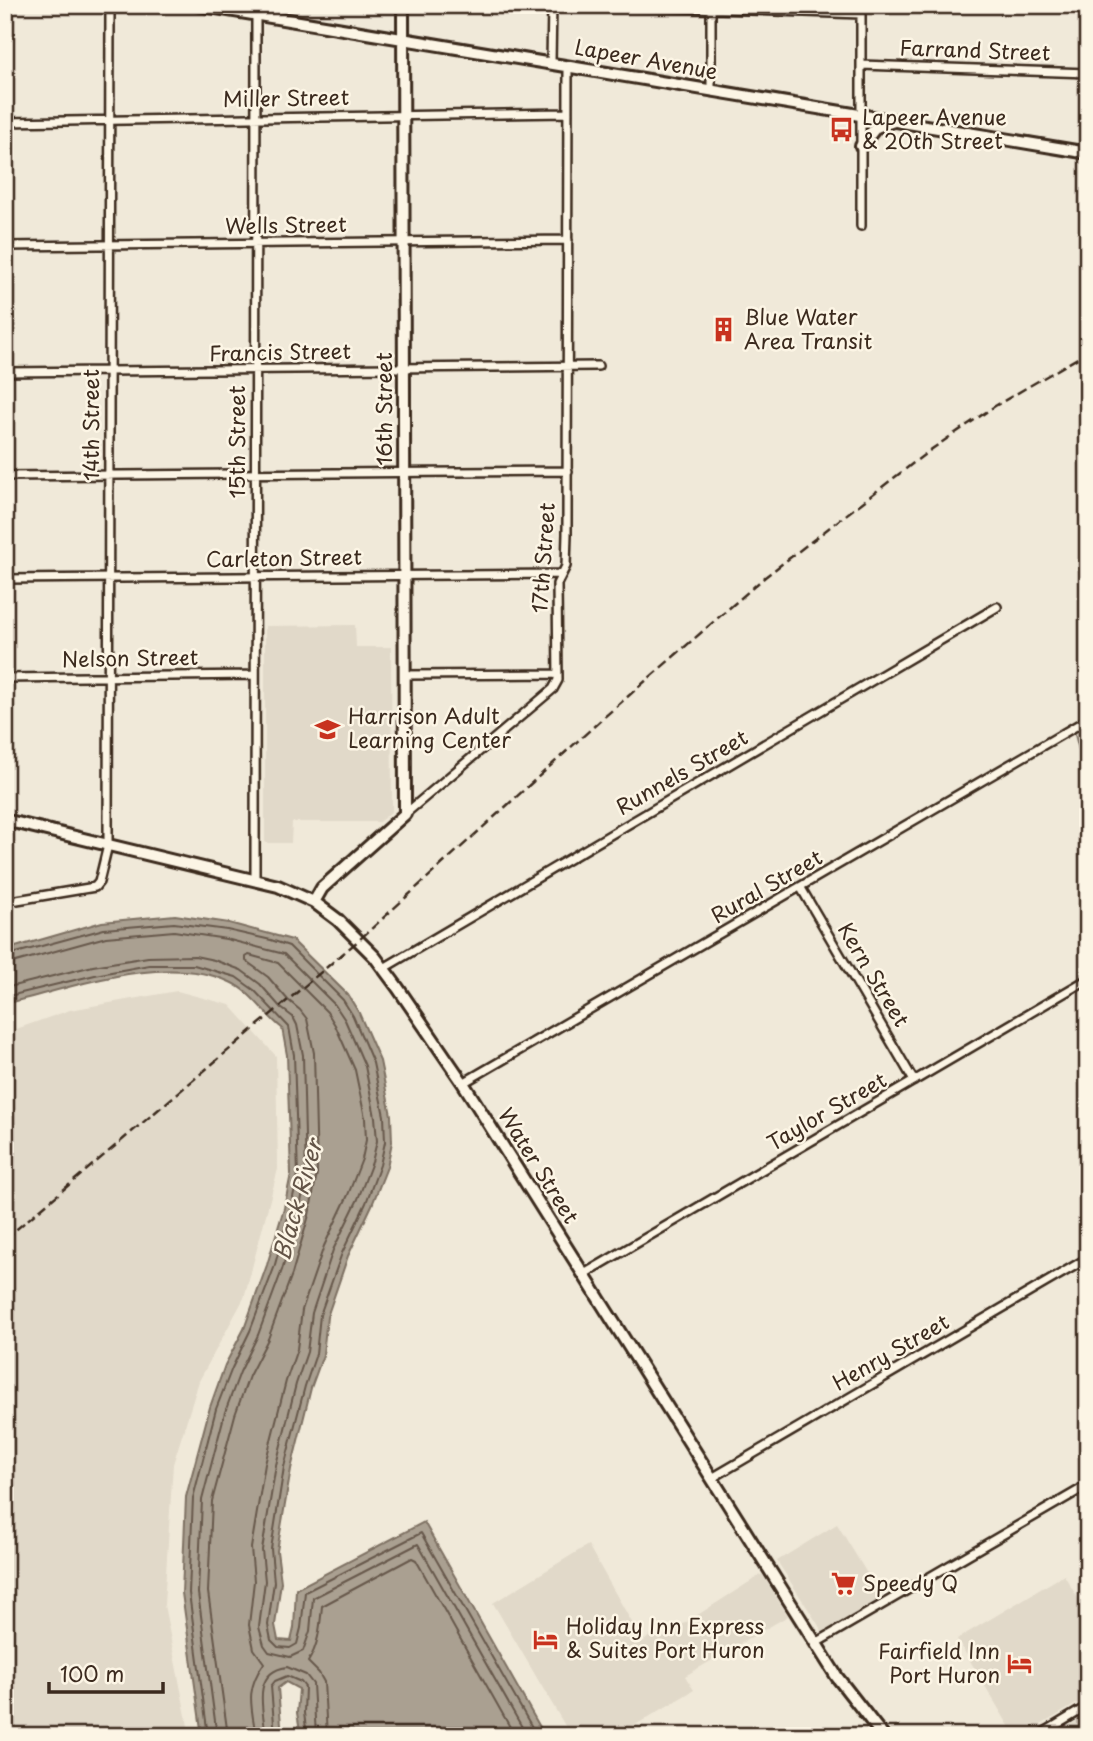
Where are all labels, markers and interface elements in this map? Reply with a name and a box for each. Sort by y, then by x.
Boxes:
street label: Lapeer Avenue [572,30,720,86]
street label: Farrand Street [899,30,1051,68]
street label: Miller Street [223,80,349,114]
place label: Lapeer Avenue & 20th Street [862,100,1007,156]
bus stop icon: Lapeer Avenue & 20th Street [828,116,856,144]
street label: Wells Street [225,207,347,241]
place label: Blue Water Area Transit [744,300,872,356]
building icon: Blue Water Area Transit [710,316,738,344]
street label: Francis Street [209,334,351,368]
street label: 16th Street [367,352,399,466]
street label: 14th Street [74,369,106,481]
street label: 15th Street [220,385,252,499]
street label: 17th Street [522,502,562,614]
street label: Carleton Street [206,540,362,574]
street label: Nelson Street [62,640,198,674]
place label: Harrison Adult Learning Center [348,699,511,755]
school or university icon: Harrison Adult Learning Center [314,715,342,743]
street label: Runnels Street [609,720,753,822]
street label: Rural Street [704,840,828,930]
street label: Kern Street [831,916,918,1032]
street label: Taylor Street [760,1063,892,1158]
street label: Water Street [491,1101,588,1229]
water label: Black River [263,1132,331,1264]
street label: Henry Street [826,1305,954,1398]
place label: Speedy Q [863,1566,958,1598]
supermarket icon: Speedy Q [829,1570,857,1598]
place label: Holiday Inn Express & Suites Port Huron [566,1609,765,1665]
hotel icon: Holiday Inn Express & Suites Port Huron [532,1625,560,1653]
place label: Fairfield Inn Port Huron [878,1634,1000,1690]
scale bar [49,1650,163,1694]
hotel icon: Fairfield Inn Port Huron [1006,1650,1034,1678]
text: 100 m [60,1657,124,1689]

